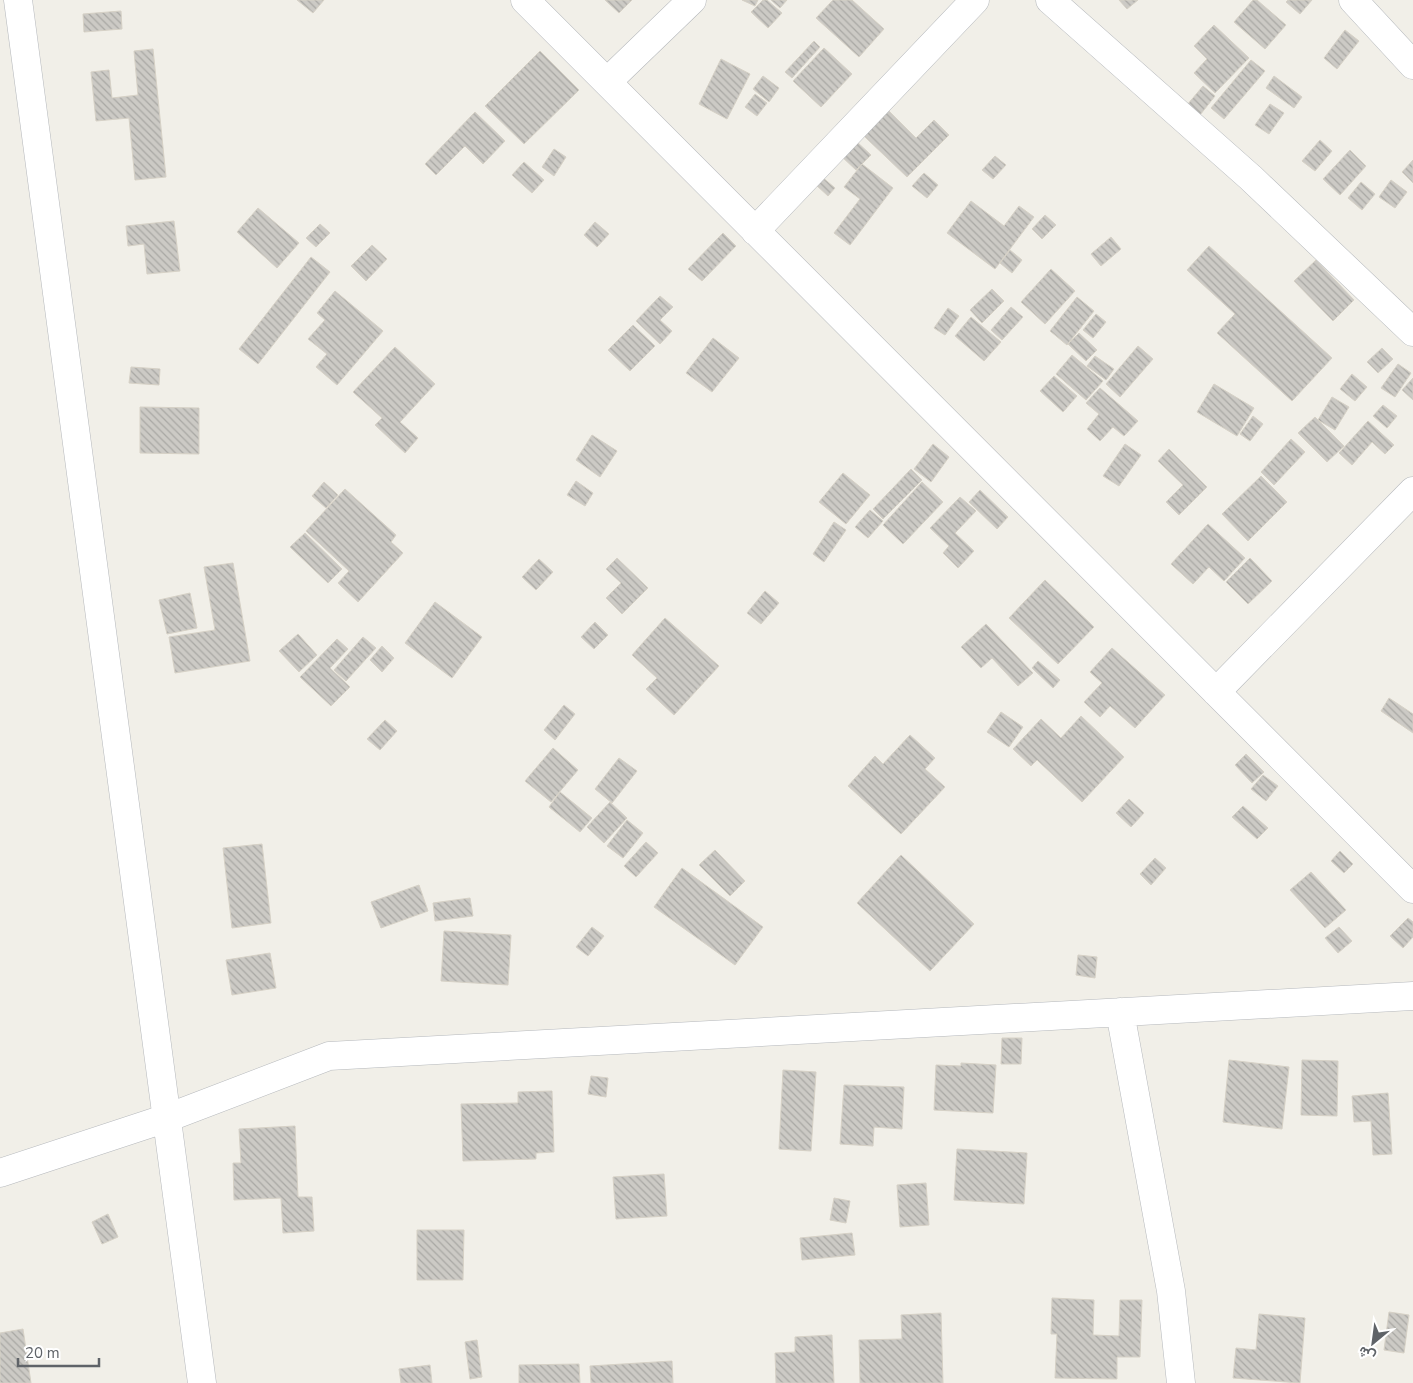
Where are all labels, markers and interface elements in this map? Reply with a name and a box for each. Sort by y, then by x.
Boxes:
north arrow [1348,1318,1398,1368]
scale bar [18,1336,99,1368]
text: ش [1355,1341,1379,1366]
text: 20 m [25,1343,60,1363]

